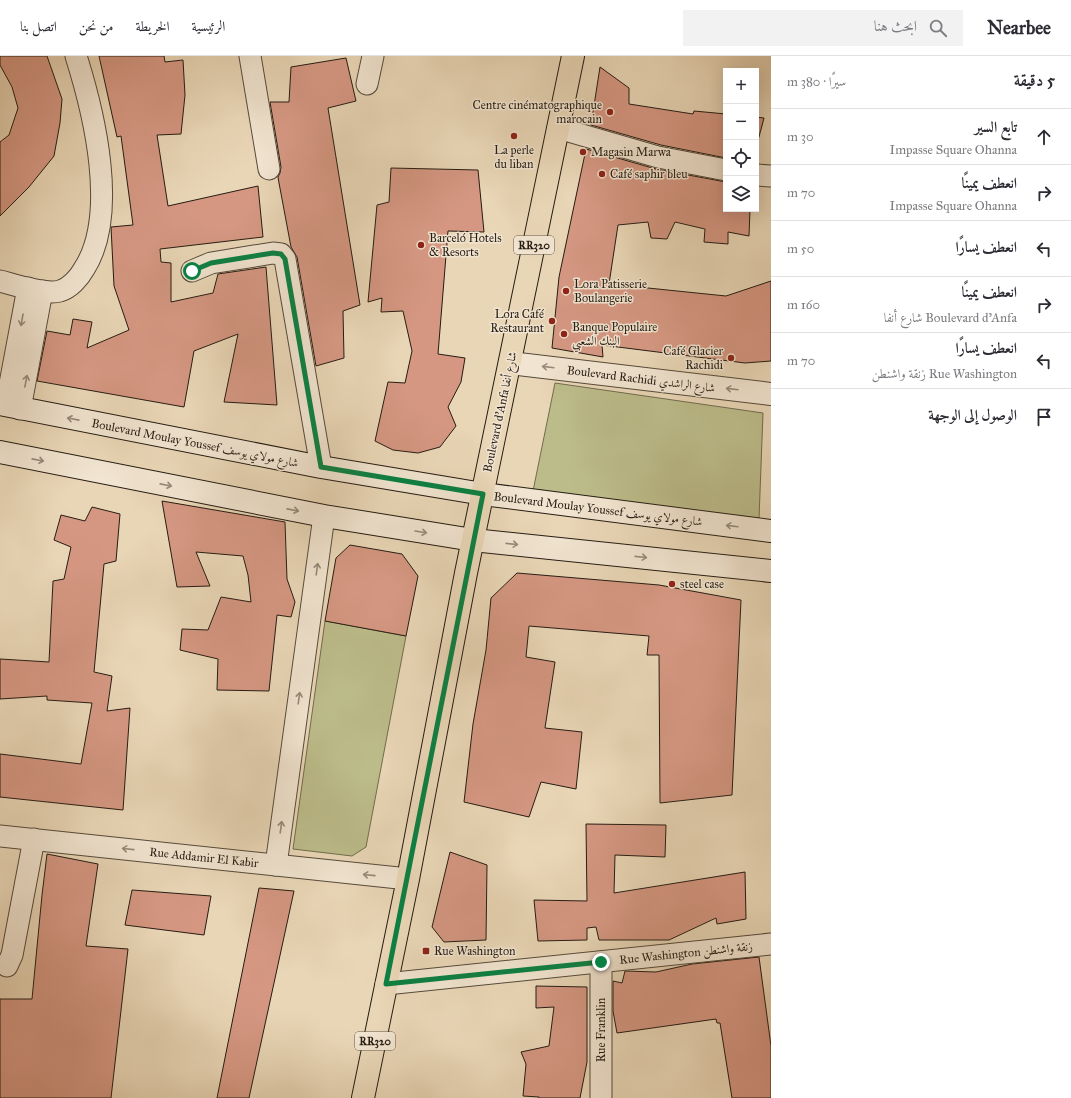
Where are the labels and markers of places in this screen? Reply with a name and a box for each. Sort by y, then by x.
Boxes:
place label: Centre cinématographique marocain [473,98,603,126]
marker: Centre cinématographique marocain [605,107,615,117]
marker: La perle du liban [509,131,519,141]
place label: La perle du liban [494,143,534,171]
place label: Magasin Marwa [591,145,672,160]
marker: Magasin Marwa [578,147,588,157]
place label: Café saphir bleu [610,167,688,181]
marker: Café saphir bleu [597,169,607,179]
place label: Barceló Hotels & Resorts [429,231,502,259]
marker: Barceló Hotels & Resorts [416,240,426,250]
place label: Lora Patisserie Boulangerie [574,277,647,306]
marker: Lora Patisserie Boulangerie [561,286,571,296]
place label: Lora Café Restaurant [490,307,545,335]
marker: Lora Café Restaurant [547,316,557,326]
place label: Banque Populaire البنك الشعبي [572,320,657,353]
marker: Banque Populaire البنك الشعبي [559,329,569,339]
place label: Café Glacier Rachidi [663,344,724,372]
marker: Café Glacier Rachidi [726,353,736,363]
place label: steel case [680,577,724,591]
marker: steel case [667,579,677,589]
place label: Rue Washington [434,944,516,959]
marker: Rue Washington [421,946,431,956]

